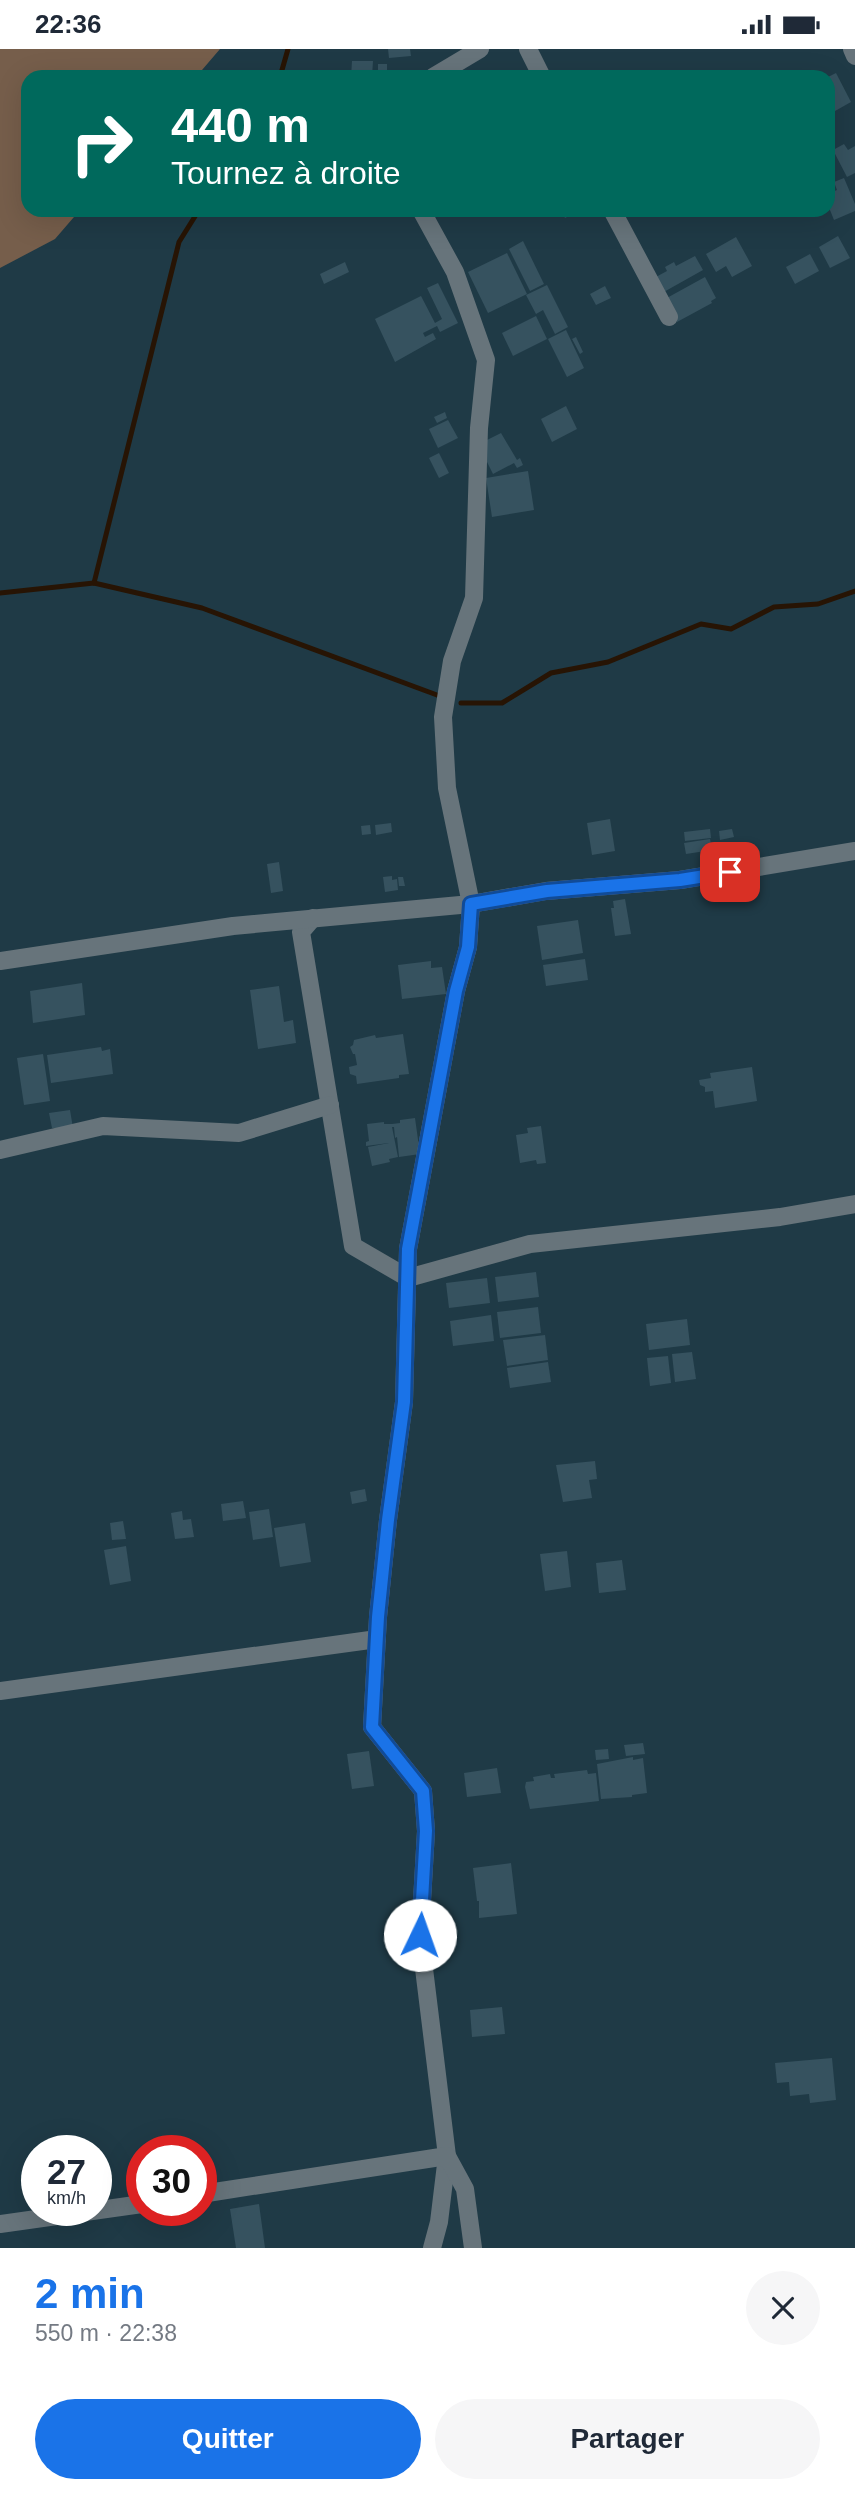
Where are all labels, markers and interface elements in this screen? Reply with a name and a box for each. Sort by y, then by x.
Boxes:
text: 22:36 [35,9,102,39]
icon: right [56,98,147,189]
text: 440 m [171,98,310,152]
text: Tournez à droite [171,155,400,191]
pin [700,842,760,902]
icon: arrive [711,853,749,891]
position arrow [383,1898,457,1972]
speed limit sign: 30 [126,2135,217,2226]
text: 27 [47,2152,86,2191]
text: km/h [47,2188,86,2208]
text: 2 min [35,2270,145,2317]
button: close [746,2271,820,2345]
text: 550 m · 22:38 [35,2320,177,2346]
button: Quitter [35,2399,421,2479]
button: Partager [435,2399,820,2479]

